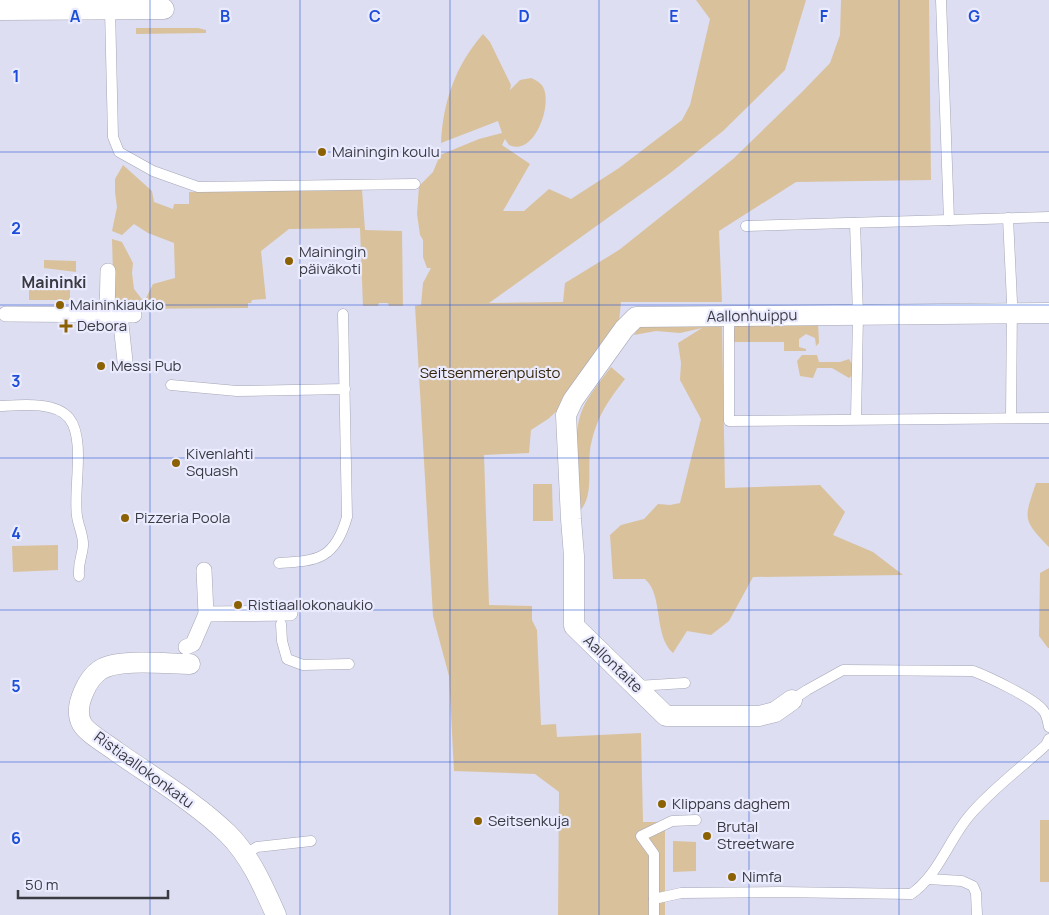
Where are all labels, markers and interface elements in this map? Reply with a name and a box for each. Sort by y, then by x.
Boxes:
text: A [70,5,81,27]
text: B [220,5,230,27]
text: C [369,5,381,27]
text: D [518,5,530,27]
text: E [669,5,679,27]
text: F [820,5,829,27]
text: G [968,5,980,27]
text: 1 [12,65,20,87]
place label: Mainingin koulu [332,141,440,162]
marker: Mainingin koulu [316,146,328,158]
text: 2 [11,217,21,239]
place label: Mainingin päiväkoti [299,241,366,279]
marker: Mainingin päiväkoti [283,255,295,267]
district label: Maininki [22,271,86,293]
place label: Maininkiaukio [70,294,164,315]
marker: Maininkiaukio [54,299,66,311]
street label: Aallonhuippu [707,304,797,327]
place label: Debora [77,315,127,336]
marker: Debora [59,319,73,333]
place label: Messi Pub [111,355,182,376]
marker: Messi Pub [95,360,107,372]
park label: Seitsenmerenpuisto [420,362,560,383]
text: 3 [11,370,21,392]
place label: Kivenlahti Squash [186,443,253,481]
marker: Kivenlahti Squash [170,457,182,469]
place label: Pizzeria Poola [135,507,230,528]
marker: Pizzeria Poola [119,512,131,524]
text: 4 [11,522,21,544]
place label: Ristiaallokonaukio [248,594,373,615]
marker: Ristiaallokonaukio [232,599,244,611]
street label: Aallontaite [579,630,648,697]
text: 5 [11,675,21,697]
street label: Ristiaallokonkatu [90,726,198,813]
place label: Klippans daghem [672,793,790,814]
marker: Klippans daghem [656,798,668,810]
place label: Seitsenkuja [488,810,569,831]
marker: Seitsenkuja [472,815,484,827]
place label: Brutal Streetware [717,816,795,854]
text: 6 [11,827,21,849]
marker: Brutal Streetware [701,830,713,842]
place label: Nimfa [742,866,782,887]
scale bar [18,868,168,900]
marker: Nimfa [726,871,738,883]
text: 50 m [25,874,59,895]

